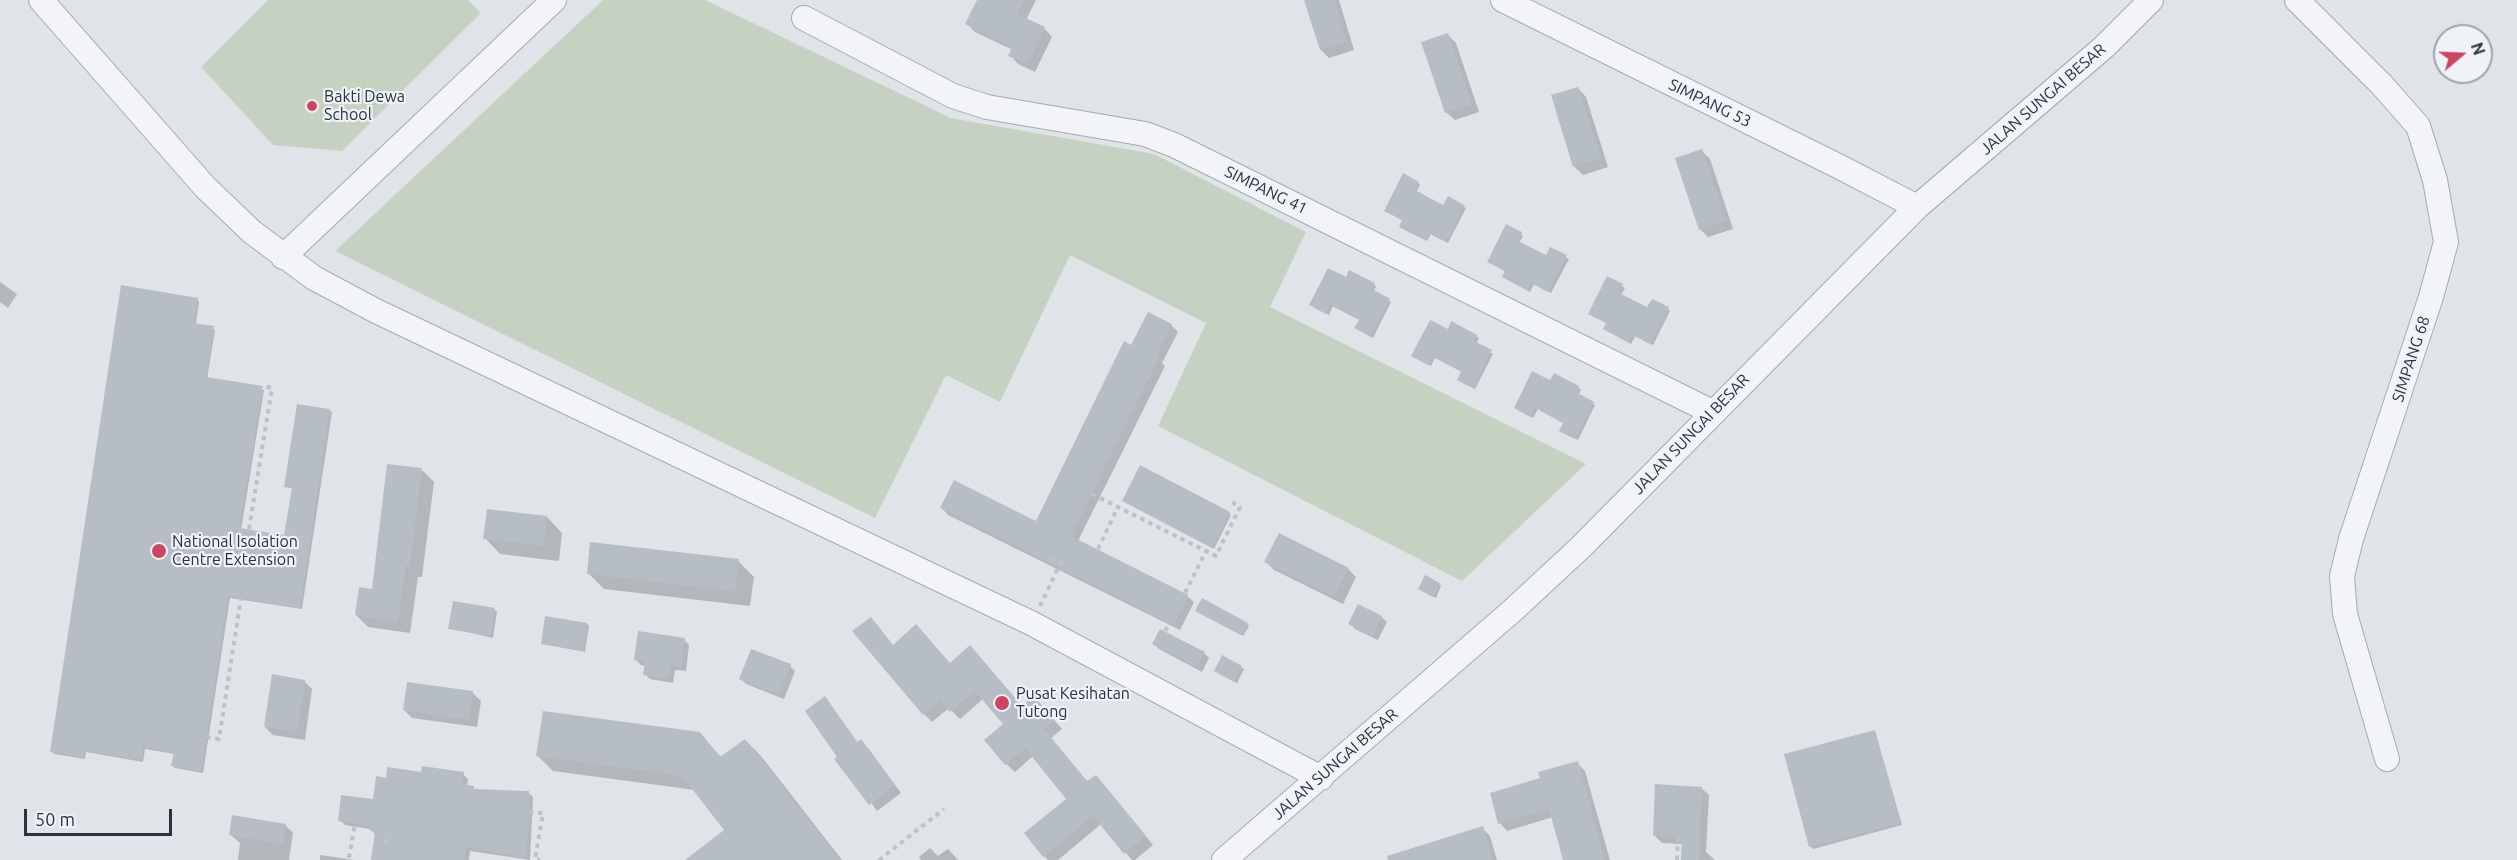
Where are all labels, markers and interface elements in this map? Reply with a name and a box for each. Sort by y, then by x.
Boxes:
north arrow [2433,24,2493,84]
street label: JALAN SUNGAI BESAR [1976,39,2110,159]
text: N [2468,40,2489,57]
street label: SIMPANG 53 [1666,75,1754,131]
place label: Bakti Dewa School [324,87,405,125]
marker: Bakti Dewa School [305,99,319,113]
street label: SIMPANG 41 [1222,162,1310,218]
street label: SIMPANG 68 [2388,314,2434,404]
street label: JALAN SUNGAI BESAR [1629,370,1753,498]
place label: National Isolation Centre Extension [172,532,298,570]
marker: National Isolation Centre Extension [150,542,168,560]
place label: Pusat Kesihatan Tutong [1016,684,1130,722]
marker: Pusat Kesihatan Tutong [993,694,1011,712]
street label: JALAN SUNGAI BESAR [1268,704,1402,824]
scale bar [27,797,176,835]
text: 50 m [35,809,75,829]

